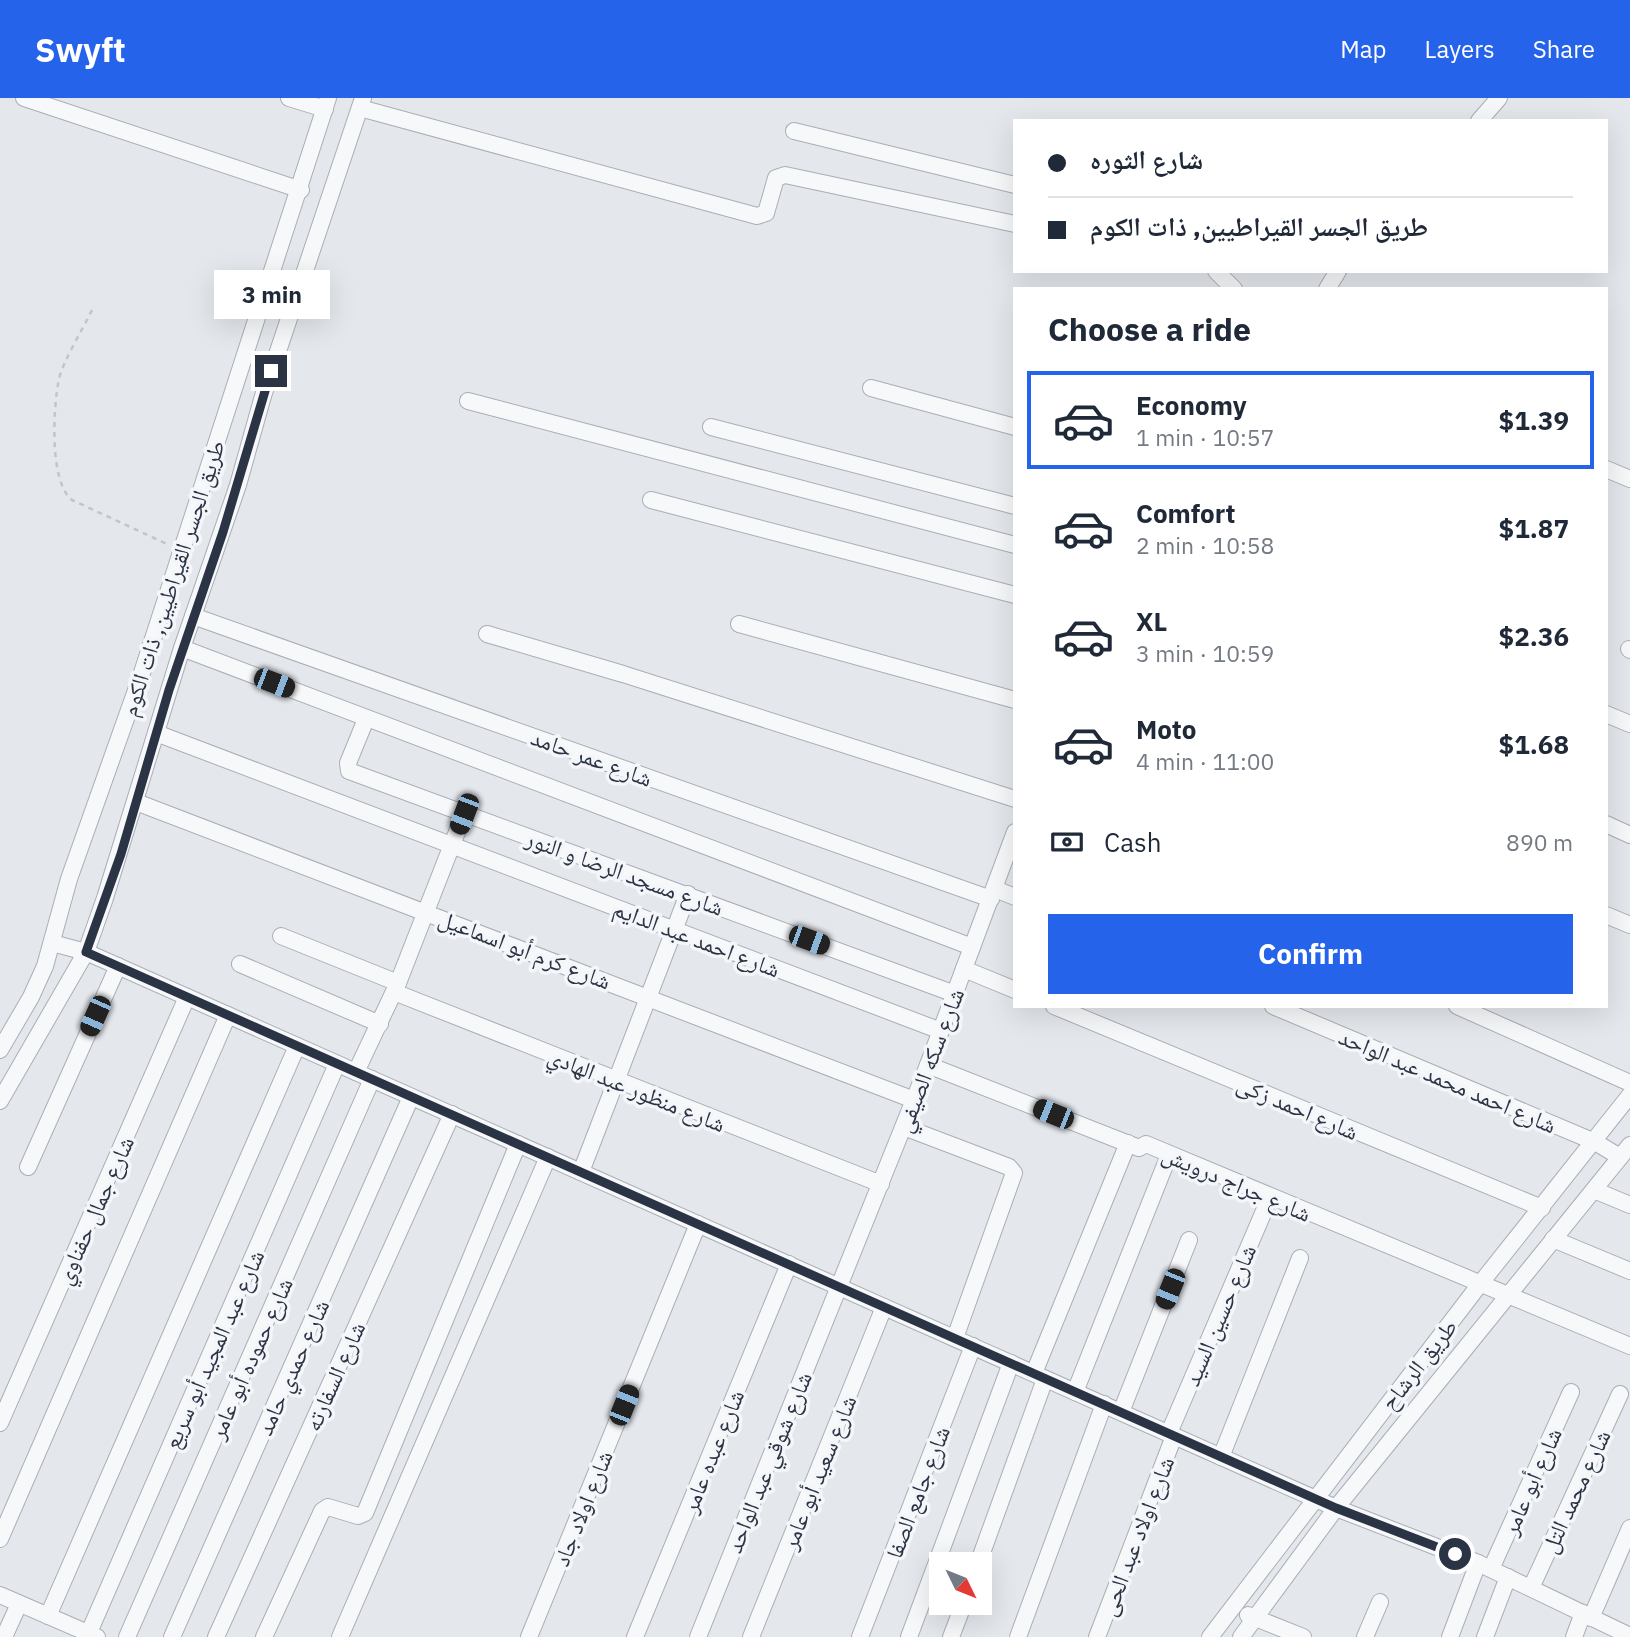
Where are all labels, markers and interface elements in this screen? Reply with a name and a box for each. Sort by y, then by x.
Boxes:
text: Swyft [35,28,126,71]
text: Map [1340,33,1387,65]
text: Layers [1425,33,1495,65]
text: Share [1533,33,1595,65]
text: شارع الثوره [1090,142,1203,176]
text: طريق الجسر القيراطيين, ذات الكوم [1090,209,1428,243]
callout: 3 min [213,270,329,318]
text: 3 min [242,279,302,309]
text: Choose a ride [1048,308,1251,350]
route end [255,355,287,387]
text: Economy [1136,388,1247,422]
icon: car [1052,389,1115,452]
text: $1.39 [1499,403,1569,437]
text: 1 min · 10:57 [1136,422,1274,452]
street label: طريق الجسر القيراطيين, ذات الكوم [113,436,233,720]
text: Comfort [1136,496,1235,530]
icon: car [1052,497,1115,560]
text: $1.87 [1499,511,1569,545]
text: 2 min · 10:58 [1136,530,1274,560]
text: XL [1136,604,1167,638]
icon: car [1052,605,1115,668]
text: $2.36 [1499,619,1569,653]
text: 3 min · 10:59 [1136,638,1274,668]
car [251,666,298,700]
text: Moto [1136,712,1196,746]
icon: car [1052,713,1115,776]
street label: شارع عمر حامد [527,721,657,794]
text: $1.68 [1499,727,1569,761]
text: 4 min · 11:00 [1136,746,1274,776]
car [447,791,482,837]
street label: شارع مسجد الرضا و النور [521,822,728,923]
icon: cash [1048,823,1086,861]
text: Cash [1104,825,1161,859]
text: 890 m [1506,827,1573,857]
street label: شارع احمد عبد الدايم [609,892,785,985]
street label: شارع كرم أبو اسماعيل [434,902,615,997]
button: Confirm [1048,914,1573,994]
car [786,923,833,957]
street label: شارع سكه الصيفي [888,984,975,1138]
car [77,993,114,1039]
street label: شارع احمد محمد عبد الواحد [1334,1021,1561,1140]
street label: شارع منظور عبد الهادي [542,1040,730,1143]
street label: شارع احمد زكى [1232,1068,1363,1147]
car [1030,1096,1077,1132]
street label: شارع جمال حفناوي [48,1131,145,1291]
street label: شارع جراج درويش [1158,1138,1316,1229]
street label: شارع حسين السيد [1176,1240,1263,1391]
street label: شارع عبد المجيد أبو سريع [156,1245,271,1454]
car [1153,1266,1188,1312]
street label: شارع حموده أبو عامر [201,1273,300,1445]
street label: شارع حمدي حامد [249,1294,340,1442]
street label: طريق الرشاح [1373,1312,1464,1416]
street label: شارع السفارته [297,1317,372,1436]
street label: شارع شوقي عبد الواحد [718,1367,822,1559]
car [607,1382,642,1428]
street label: شارع عبده عامر [673,1385,751,1518]
street label: شارع سعيد أبو عامر [773,1391,863,1555]
street label: شارع جامع الصفا [878,1422,957,1563]
street label: شارع أبو عامر [1494,1423,1569,1541]
street label: شارع محمد التل [1533,1424,1618,1558]
street label: شارع اولاد جاد [545,1446,620,1571]
street label: شارع اولاد عبد الحى [1092,1452,1181,1620]
route start [1439,1538,1471,1570]
north arrow [929,1552,992,1615]
map controls [929,1552,992,1615]

